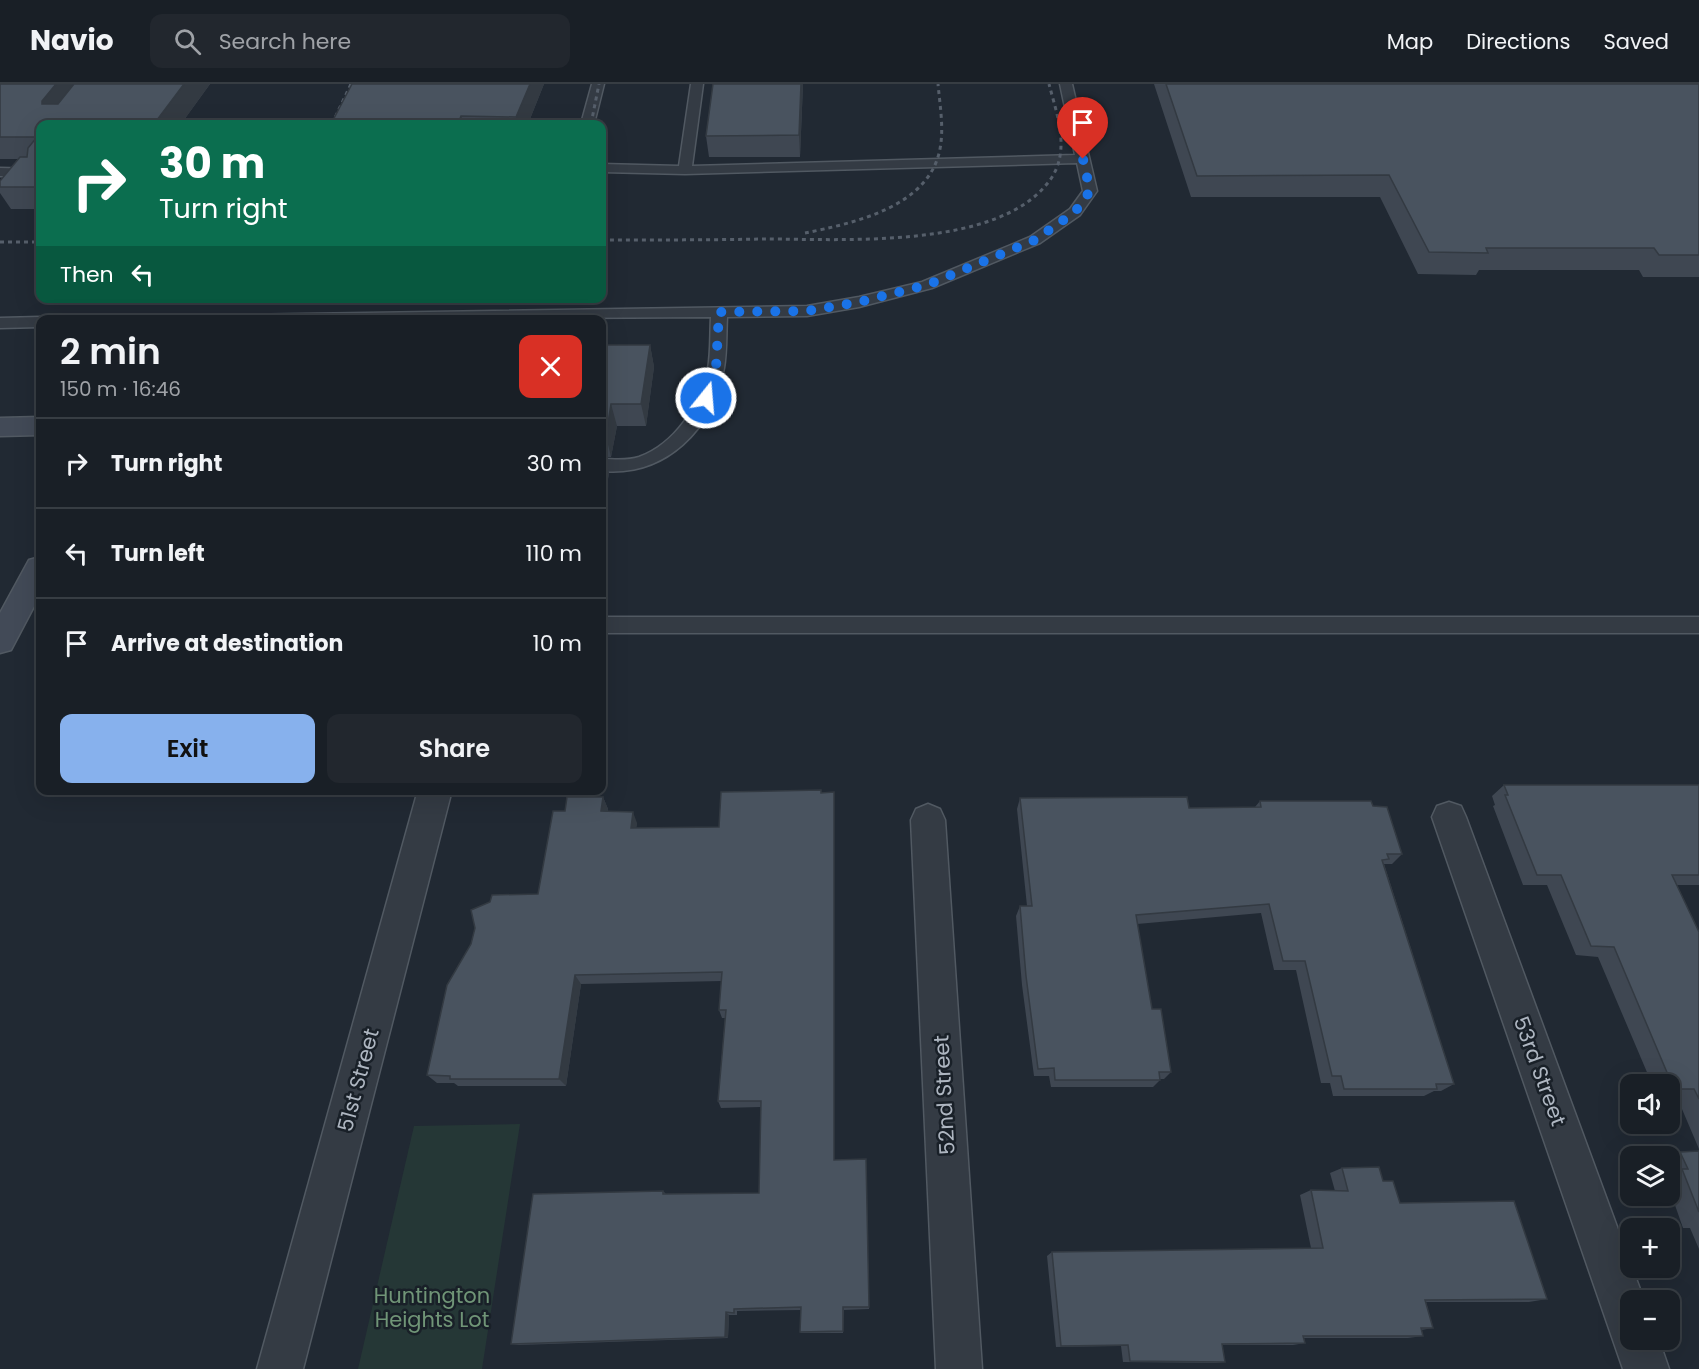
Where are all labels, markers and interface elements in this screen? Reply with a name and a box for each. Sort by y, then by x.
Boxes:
search box [150,14,570,68]
text: Navio [30,21,114,60]
icon: search [171,25,204,58]
text: Search here [219,26,351,57]
text: Map [1387,27,1433,56]
text: Directions [1466,27,1570,56]
text: Saved [1603,27,1669,56]
pin [1057,97,1108,159]
icon: arrive [1066,106,1099,139]
text: 30 m [159,134,265,193]
icon: right [60,144,138,222]
text: Turn right [159,190,288,227]
icon: left [126,258,159,291]
text: Then [60,259,114,290]
text: 2 min [60,326,161,377]
button: close [519,335,582,398]
position arrow [674,366,738,430]
text: 150 m · 16:46 [60,375,181,403]
icon: right [60,447,93,480]
text: Turn right [111,448,222,479]
text: 30 m [527,448,582,479]
icon: left [60,537,93,570]
text: Turn left [111,538,205,569]
text: 110 m [526,538,582,569]
icon: arrive [60,627,93,660]
text: Arrive at destination [111,628,343,659]
text: 10 m [533,628,582,659]
button: Exit [60,714,315,783]
button: Share [327,714,582,783]
street label: 53rd Street [1507,1012,1573,1130]
street label: 51st Street [330,1025,386,1135]
street label: 52nd Street [926,1034,962,1156]
map controls [1620,1074,1680,1350]
button: sound [1620,1074,1680,1134]
button: layers [1620,1146,1680,1206]
button: + [1620,1218,1680,1278]
park label: Huntington Heights Lot [374,1281,490,1334]
button: − [1620,1290,1680,1350]

